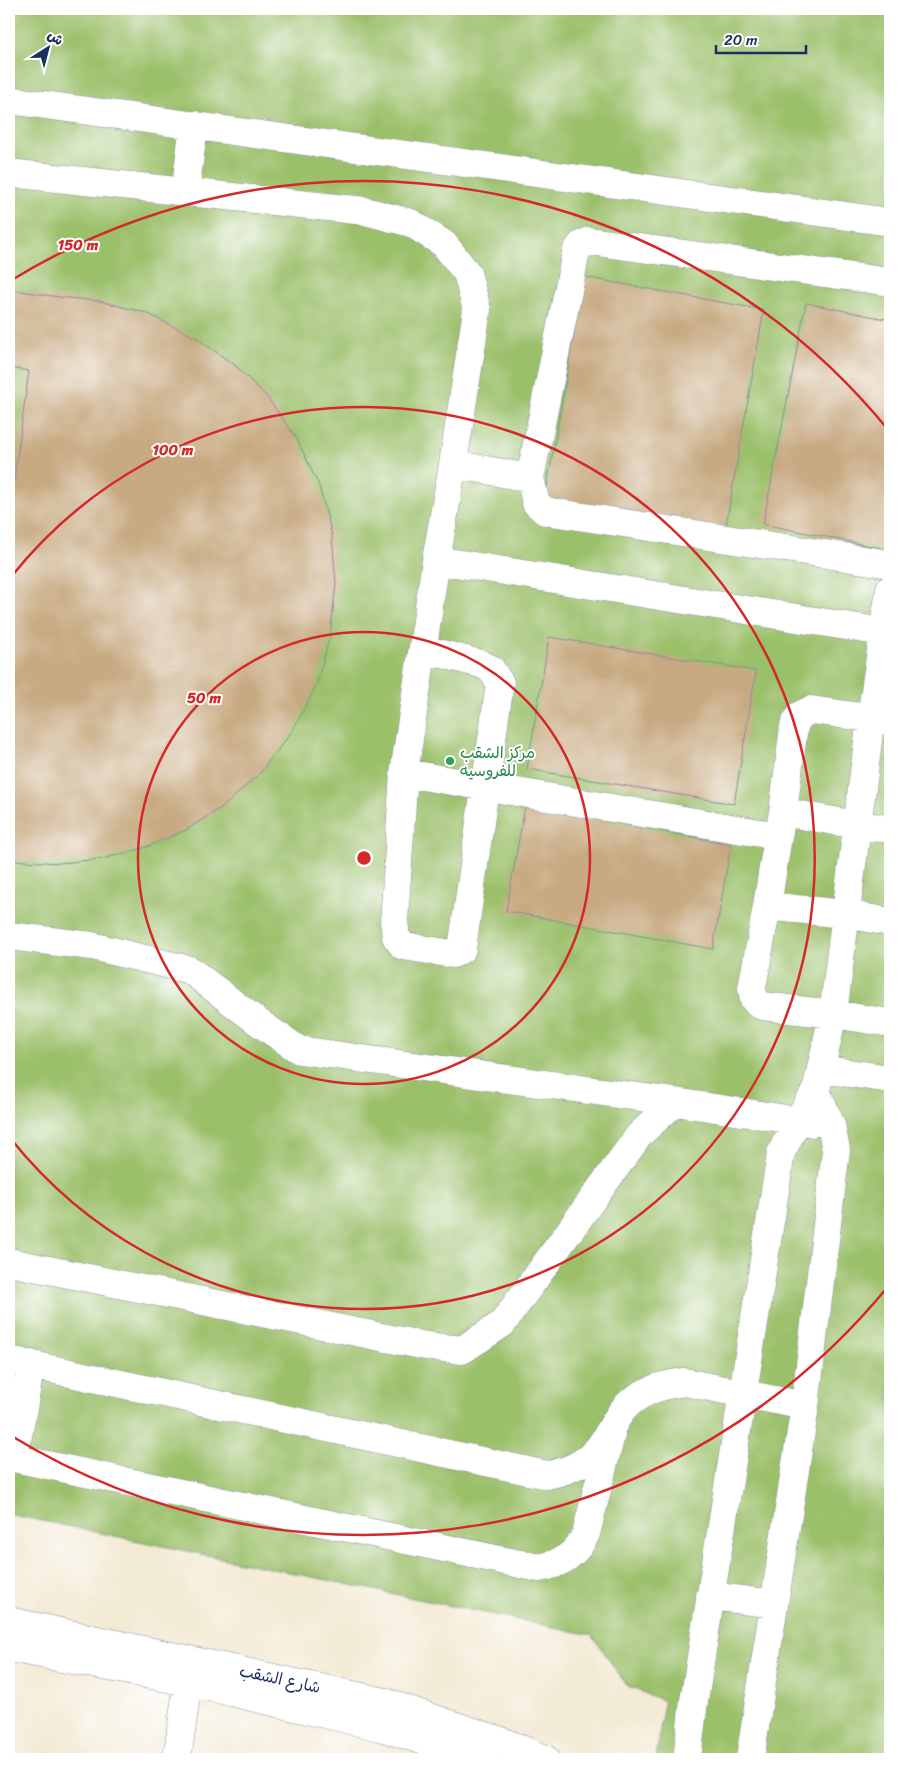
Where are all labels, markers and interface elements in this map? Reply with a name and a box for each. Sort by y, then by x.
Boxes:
north arrow [22,22,72,72]
scale bar [716,22,806,54]
text: ش [42,23,69,53]
text: 20 m [724,27,758,53]
text: 150 m [58,232,99,258]
text: 100 m [153,437,194,463]
text: 50 m [187,685,222,711]
place label: مركز الشقب للفروسيه [460,738,535,785]
marker: مركز الشقب للفروسيه [444,755,456,767]
centre of rings [355,849,373,867]
street label: شارع الشقب [237,1656,323,1702]

